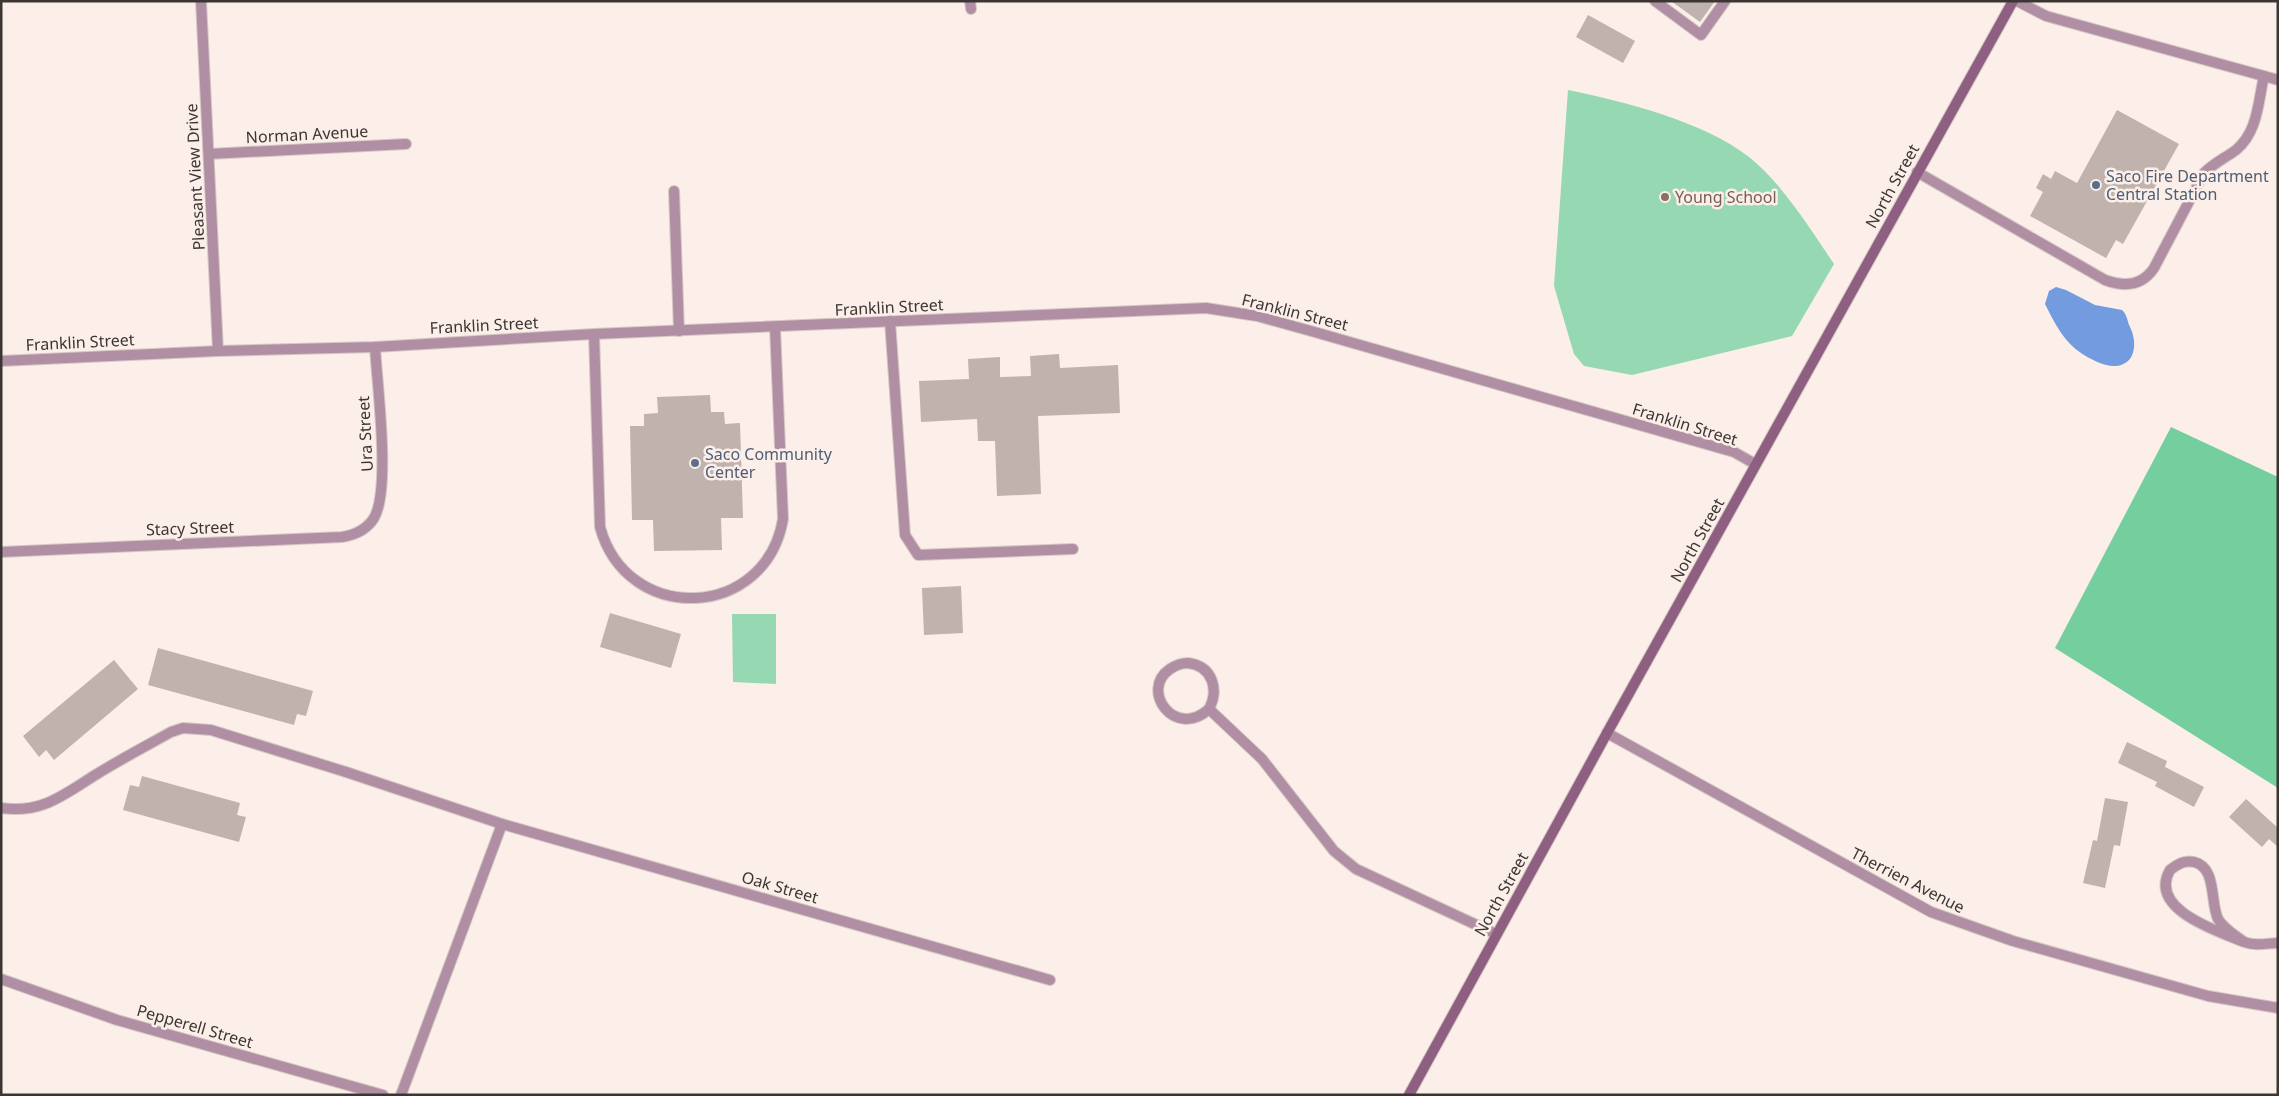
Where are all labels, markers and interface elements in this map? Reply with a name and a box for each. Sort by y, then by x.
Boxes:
street label: Pleasant View Drive [180,103,210,251]
street label: Norman Avenue [245,120,369,148]
street label: North Street [1860,140,1924,232]
place label: Saco Fire Department Central Station [2106,165,2269,205]
marker: Saco Fire Department Central Station [2090,179,2102,191]
place label: Young School [1675,186,1777,208]
marker: Young School [1659,191,1671,203]
street label: Franklin Street [1239,288,1351,336]
street label: Franklin Street [834,293,944,321]
street label: Franklin Street [429,311,539,339]
street label: Franklin Street [25,328,135,356]
street label: Ura Street [352,395,378,472]
street label: Franklin Street [1630,398,1741,451]
place label: Saco Community Center [705,443,833,483]
marker: Saco Community Center [689,457,701,469]
street label: North Street [1665,494,1729,586]
street label: Stacy Street [146,515,235,541]
street label: Therrien Avenue [1848,842,1968,918]
street label: North Street [1469,848,1533,940]
street label: Oak Street [739,866,821,909]
street label: Pepperell Street [134,999,256,1053]

